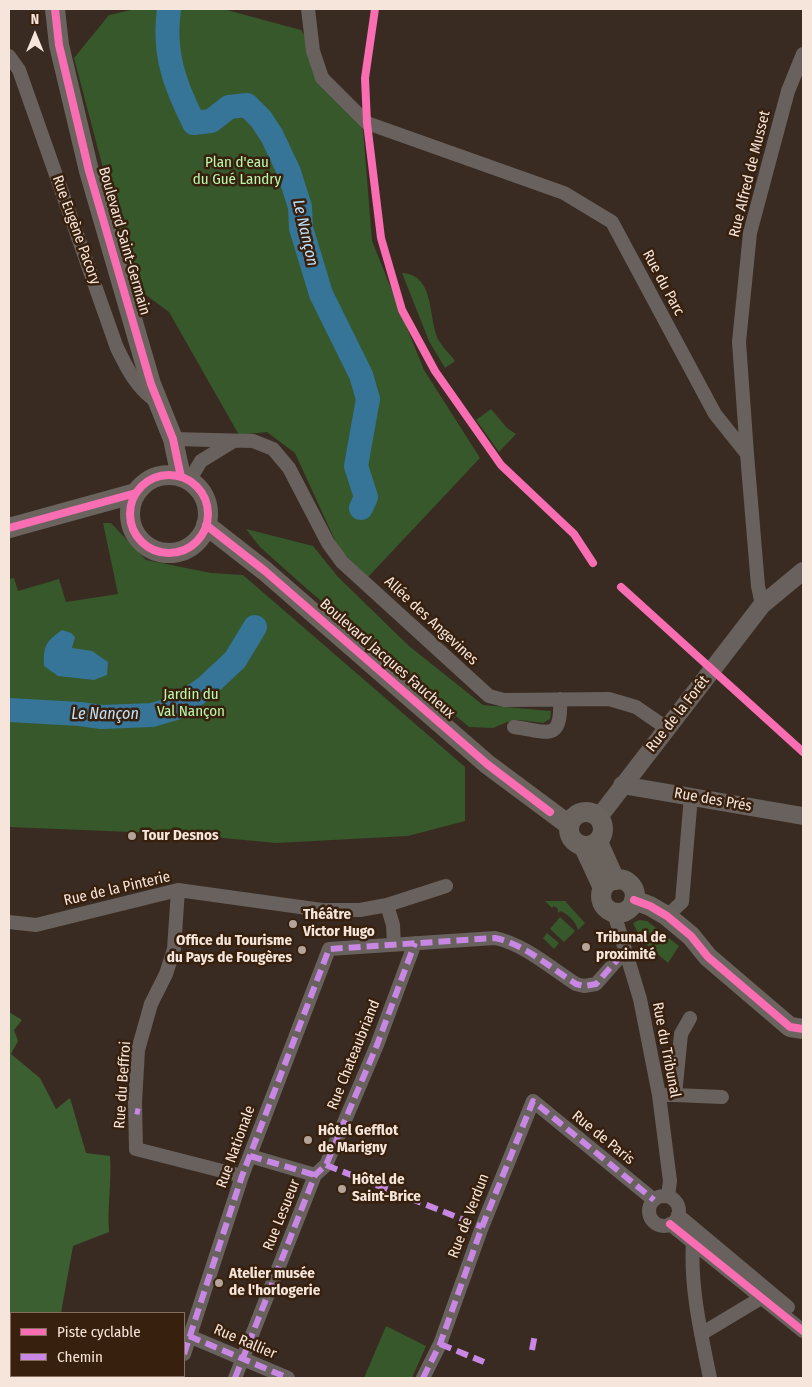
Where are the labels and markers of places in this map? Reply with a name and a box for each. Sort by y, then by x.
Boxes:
place label: Tour Desnos [142,827,218,845]
marker: Tour Desnos [126,830,138,842]
place label: Théâtre Victor Hugo [303,906,375,941]
marker: Théâtre Victor Hugo [287,918,299,930]
place label: Tribunal de proximité [596,929,666,964]
place label: Office du Tourisme du Pays de Fougères [167,932,292,967]
marker: Tribunal de proximité [580,941,592,953]
marker: Office du Tourisme du Pays de Fougères [296,944,308,956]
place label: Hôtel Gefflot de Marigny [318,1122,398,1157]
marker: Hôtel Gefflot de Marigny [302,1134,314,1146]
place label: Hôtel de Saint-Brice [352,1171,421,1206]
marker: Hôtel de Saint-Brice [336,1183,348,1195]
place label: Atelier musée de l'horlogerie [229,1265,320,1300]
marker: Atelier musée de l'horlogerie [213,1277,225,1289]

